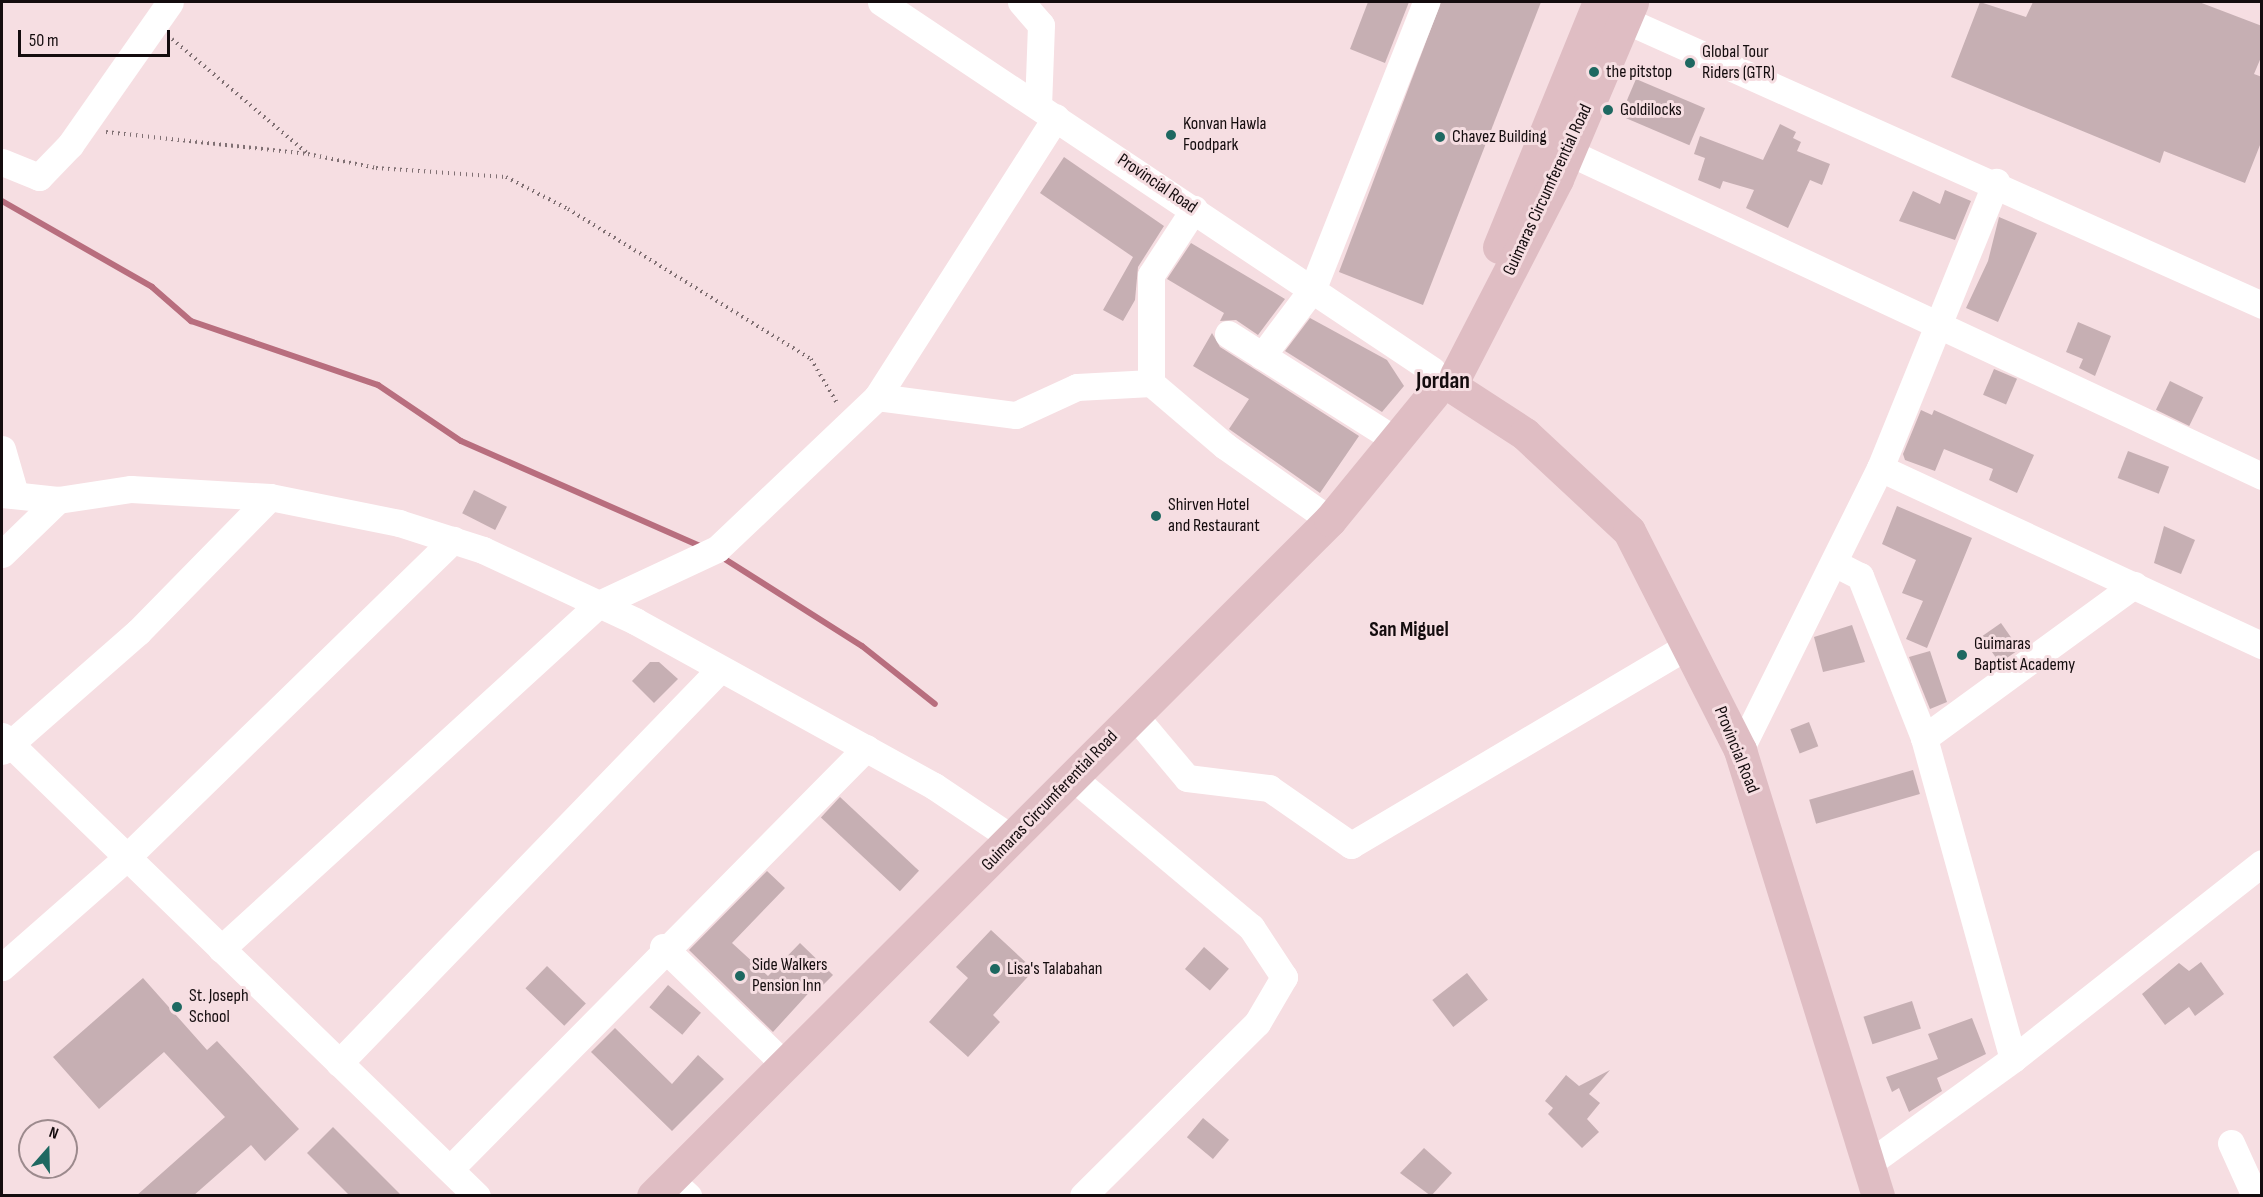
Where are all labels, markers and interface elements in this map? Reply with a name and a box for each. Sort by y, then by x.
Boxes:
scale bar [21,18,172,56]
text: 50 m [29,30,59,51]
place label: Global Tour Riders (GTR) [1702,42,1775,84]
marker: Global Tour Riders (GTR) [1683,56,1697,70]
place label: the pitstop [1606,61,1672,83]
marker: the pitstop [1587,65,1601,79]
place label: Goldilocks [1620,99,1682,121]
street label: Guimaras Circumferential Road [1499,101,1597,279]
marker: Goldilocks [1601,103,1615,117]
place label: Konvan Hawla Foodpark [1183,114,1267,156]
place label: Chavez Building [1452,126,1547,148]
marker: Konvan Hawla Foodpark [1164,128,1178,142]
marker: Chavez Building [1433,130,1447,144]
street label: Provincial Road [1113,149,1201,219]
district label: Jordan [1416,367,1470,395]
place label: Shirven Hotel and Restaurant [1168,495,1260,538]
marker: Shirven Hotel and Restaurant [1149,509,1163,523]
district label: San Miguel [1369,617,1449,643]
place label: Guimaras Baptist Academy [1974,634,2075,676]
marker: Guimaras Baptist Academy [1955,648,1969,662]
street label: Provincial Road [1709,704,1763,796]
street label: Guimaras Circumferential Road [977,726,1123,876]
place label: Side Walkers Pension Inn [752,955,827,998]
place label: Lisa's Talabahan [1007,958,1103,980]
marker: Lisa's Talabahan [988,962,1002,976]
marker: Side Walkers Pension Inn [733,969,747,983]
place label: St. Joseph School [189,986,249,1028]
marker: St. Joseph School [170,1000,184,1014]
north arrow [18,1119,78,1179]
text: N [46,1123,61,1144]

